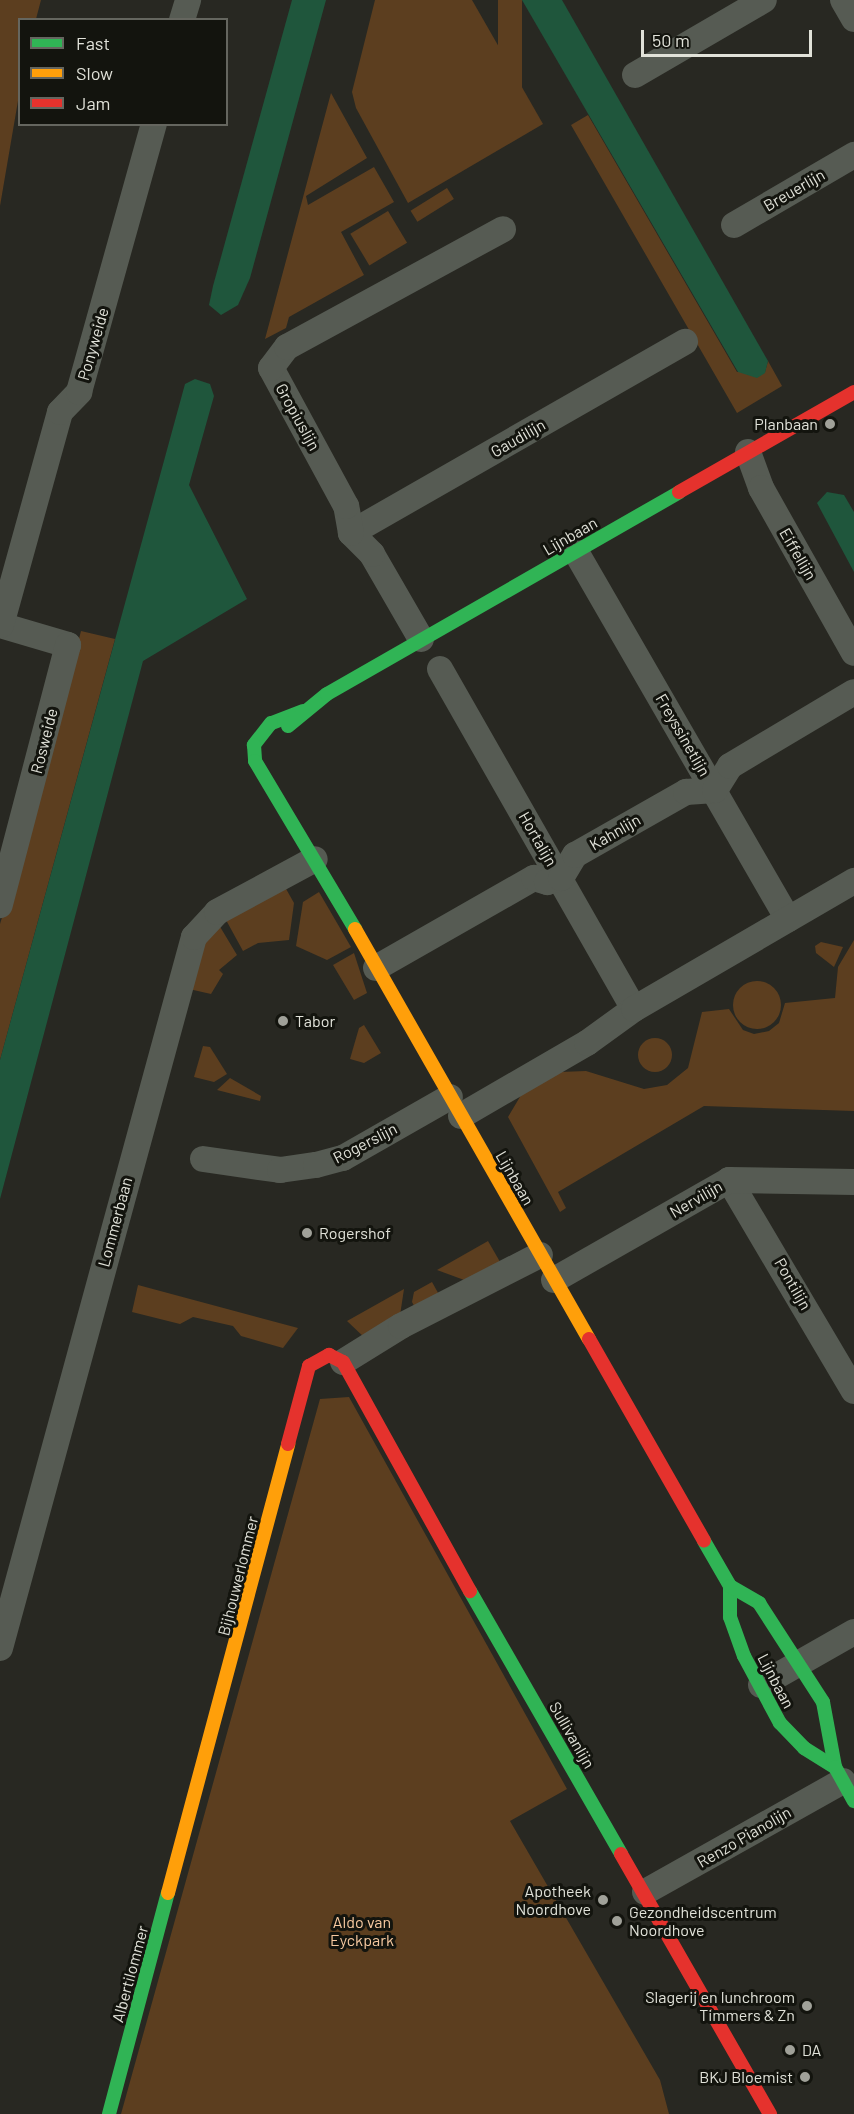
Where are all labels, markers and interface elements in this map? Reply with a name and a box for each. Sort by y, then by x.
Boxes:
legend [18,18,228,126]
scale bar [644,18,815,56]
text: 50 m [652,29,690,51]
text: Fast [76,32,110,54]
text: Slow [76,62,113,84]
text: Jam [76,92,110,114]
street label: Breuerlijn [760,165,828,215]
street label: Ponyweide [73,305,113,383]
street label: Gropiuslijn [272,380,324,454]
place label: Planbaan [754,414,818,434]
street label: Gaudilijn [487,415,549,461]
marker: Planbaan [823,417,837,431]
street label: Lijnbaan [539,513,601,559]
street label: Eiffellijn [775,525,821,583]
street label: Freyssinetlijn [652,690,714,780]
street label: Rosweide [27,706,61,776]
street label: Hortalijn [515,808,561,870]
street label: Kahnlijn [586,810,644,854]
place label: Tabor [295,1011,335,1031]
marker: Tabor [276,1014,290,1028]
street label: Rogerslijn [330,1119,400,1167]
street label: Lijnbaan [492,1147,538,1209]
street label: Lommerbaan [94,1175,136,1269]
street label: Nervilijn [666,1176,726,1222]
place label: Rogershof [319,1223,391,1243]
marker: Rogershof [300,1226,314,1240]
street label: Pontilijn [771,1255,815,1313]
street label: Bijhouwerlommer [214,1514,262,1638]
street label: Lijnbaan [754,1650,798,1712]
street label: Sullivanlijn [545,1698,599,1772]
street label: Renzo Pianolijn [694,1802,794,1872]
place label: Apotheek Noordhove [515,1881,591,1919]
marker: Apotheek Noordhove [596,1893,610,1907]
place label: Gezondheidscentrum Noordhove [629,1902,777,1940]
park label: Aldo van Eyckpark [330,1912,394,1950]
marker: Gezondheidscentrum Noordhove [610,1914,624,1928]
street label: Albertilommer [108,1923,152,2025]
place label: Slagerij en lunchroom Timmers & Zn [645,1987,795,2025]
marker: Slagerij en lunchroom Timmers & Zn [800,1999,814,2013]
place label: DA [802,2040,821,2060]
marker: DA [783,2043,797,2057]
place label: BKJ Bloemist [699,2067,793,2087]
marker: BKJ Bloemist [798,2070,812,2084]

